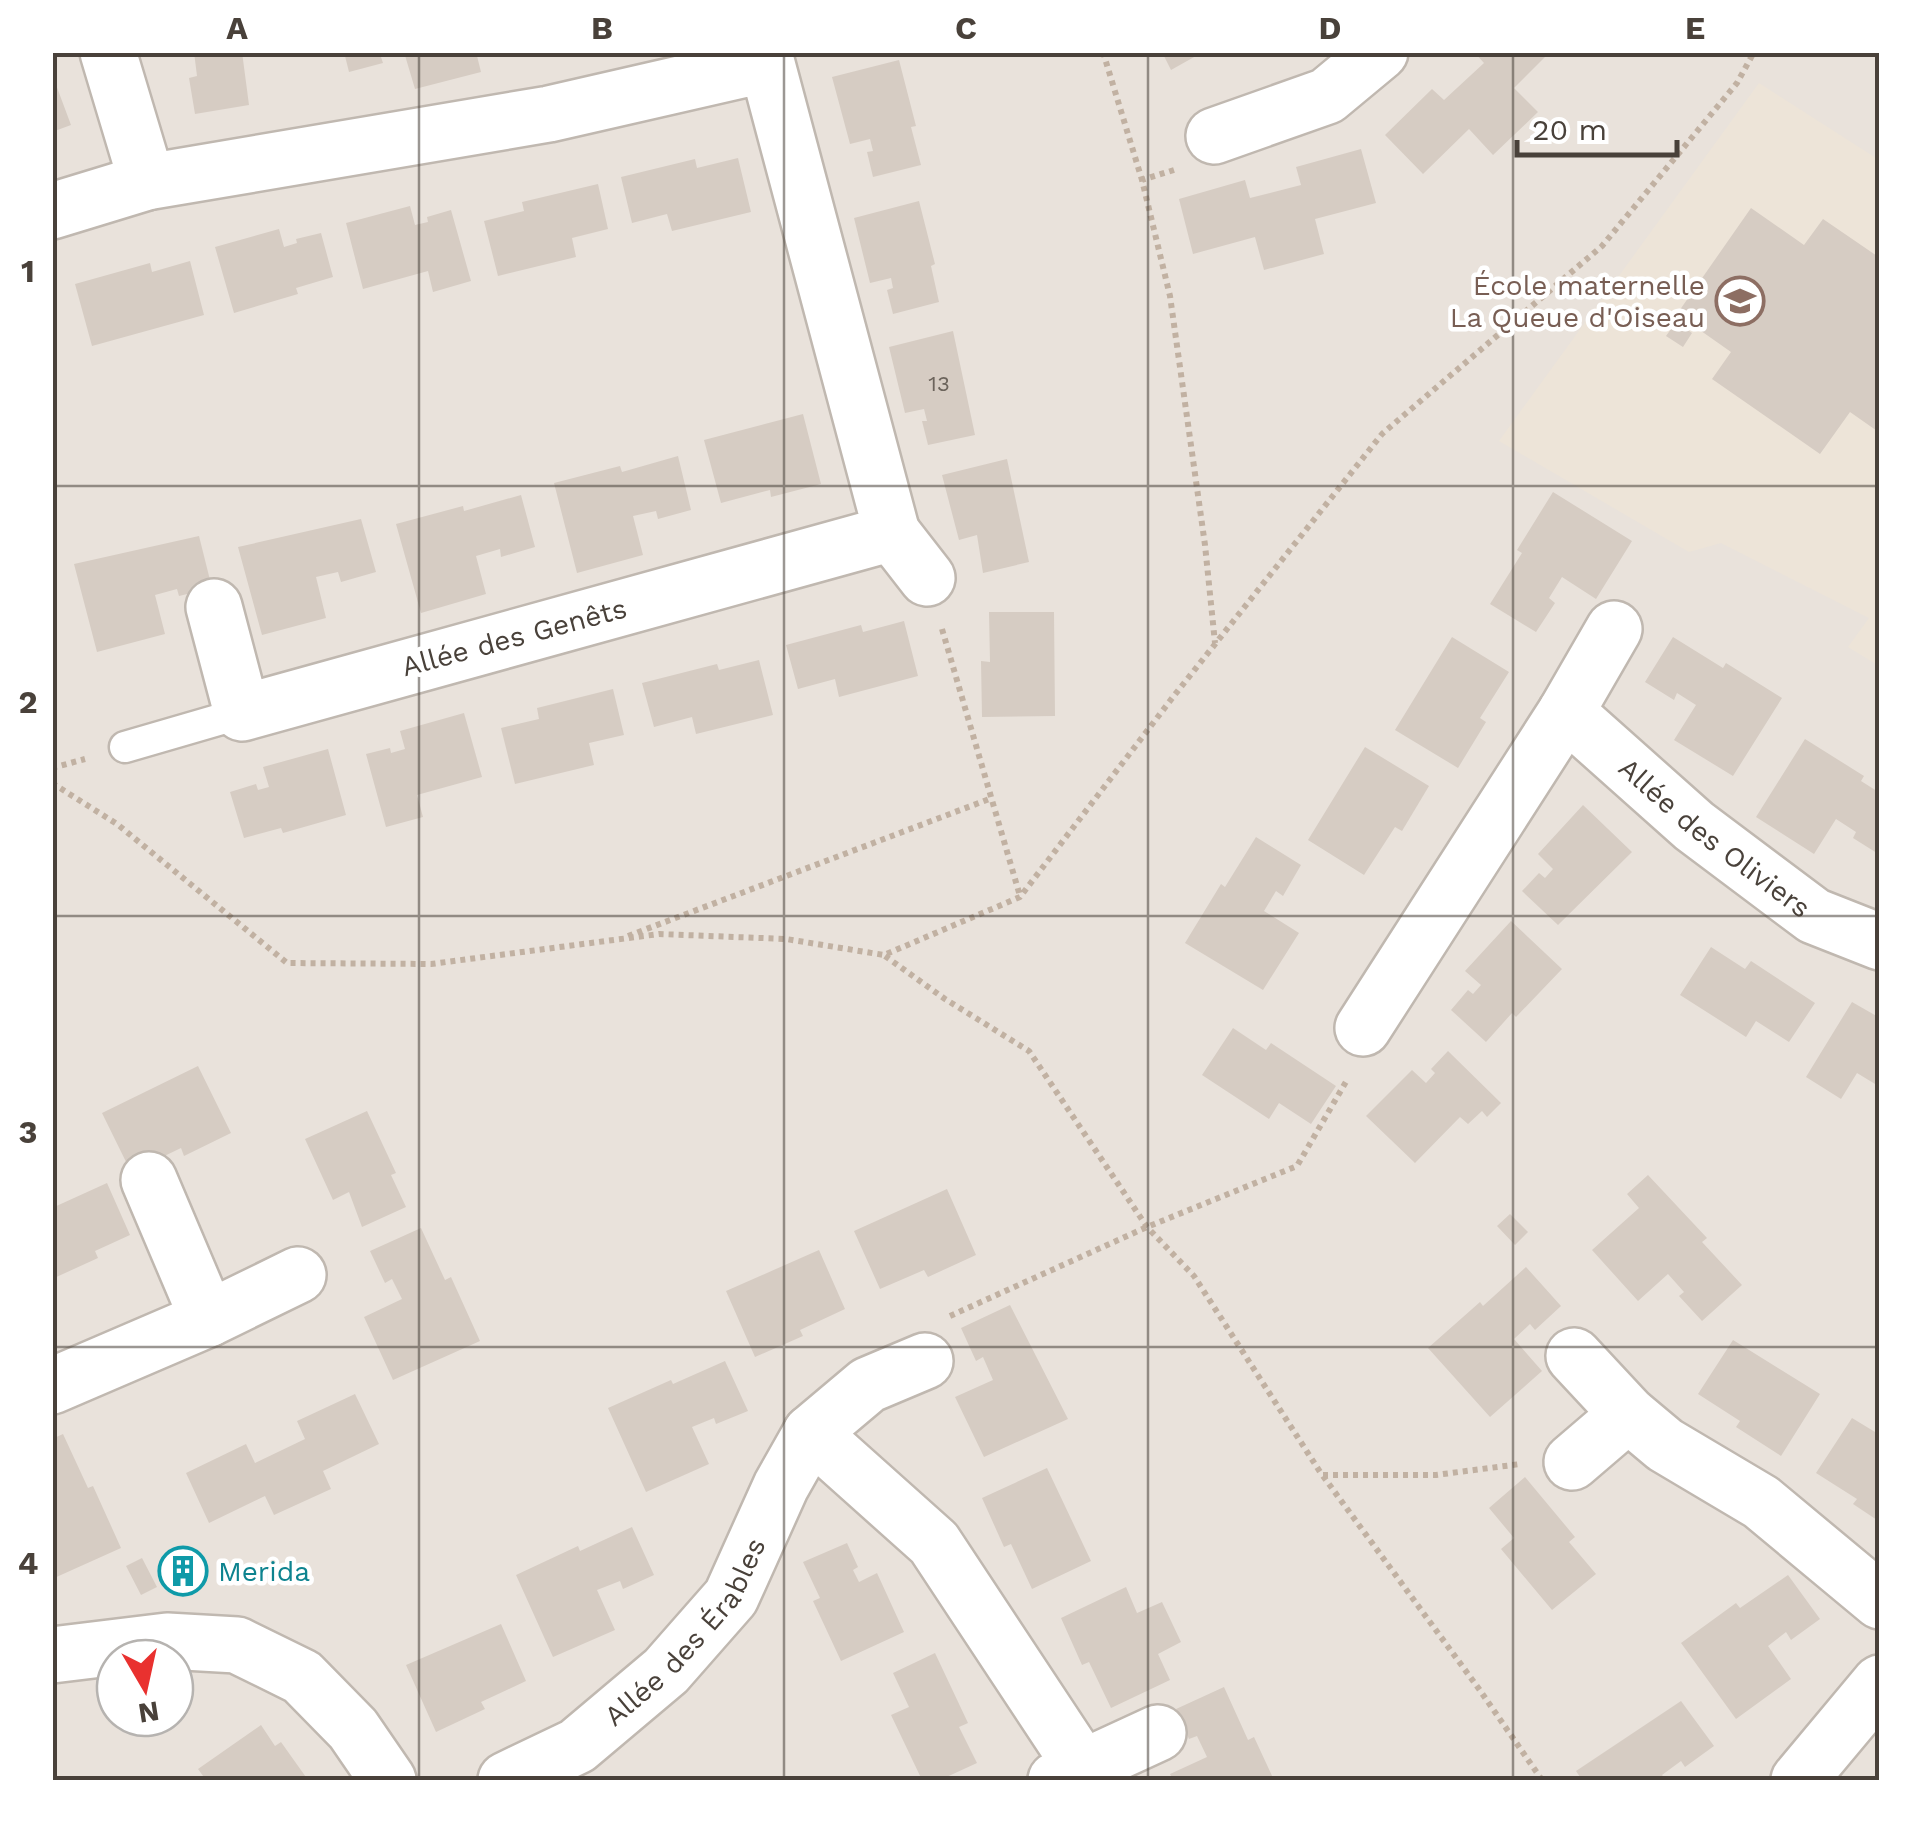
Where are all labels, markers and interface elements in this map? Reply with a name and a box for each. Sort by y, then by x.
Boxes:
text: A [226,9,248,47]
text: B [591,9,613,47]
text: C [955,9,977,47]
text: D [1319,9,1341,47]
text: E [1685,9,1705,47]
scale bar [1517,95,1677,157]
text: 20 m [1532,112,1607,147]
text: 1 [21,252,35,290]
place label: École maternelle La Queue d'Oiseau [1450,269,1705,334]
school or university icon: École maternelle La Queue d'Oiseau [1714,275,1766,327]
house number: 13 [928,371,950,396]
street label: Allée des Genêts [398,592,630,683]
text: 2 [18,683,38,721]
street label: Allée des Oliviers [1612,751,1817,925]
text: 3 [19,1113,37,1151]
street label: Allée des Érables [598,1533,772,1733]
text: 4 [18,1544,38,1582]
building icon: Merida [157,1545,209,1597]
place label: Merida [218,1555,310,1588]
north arrow [95,1638,195,1738]
text: N [136,1694,162,1730]

